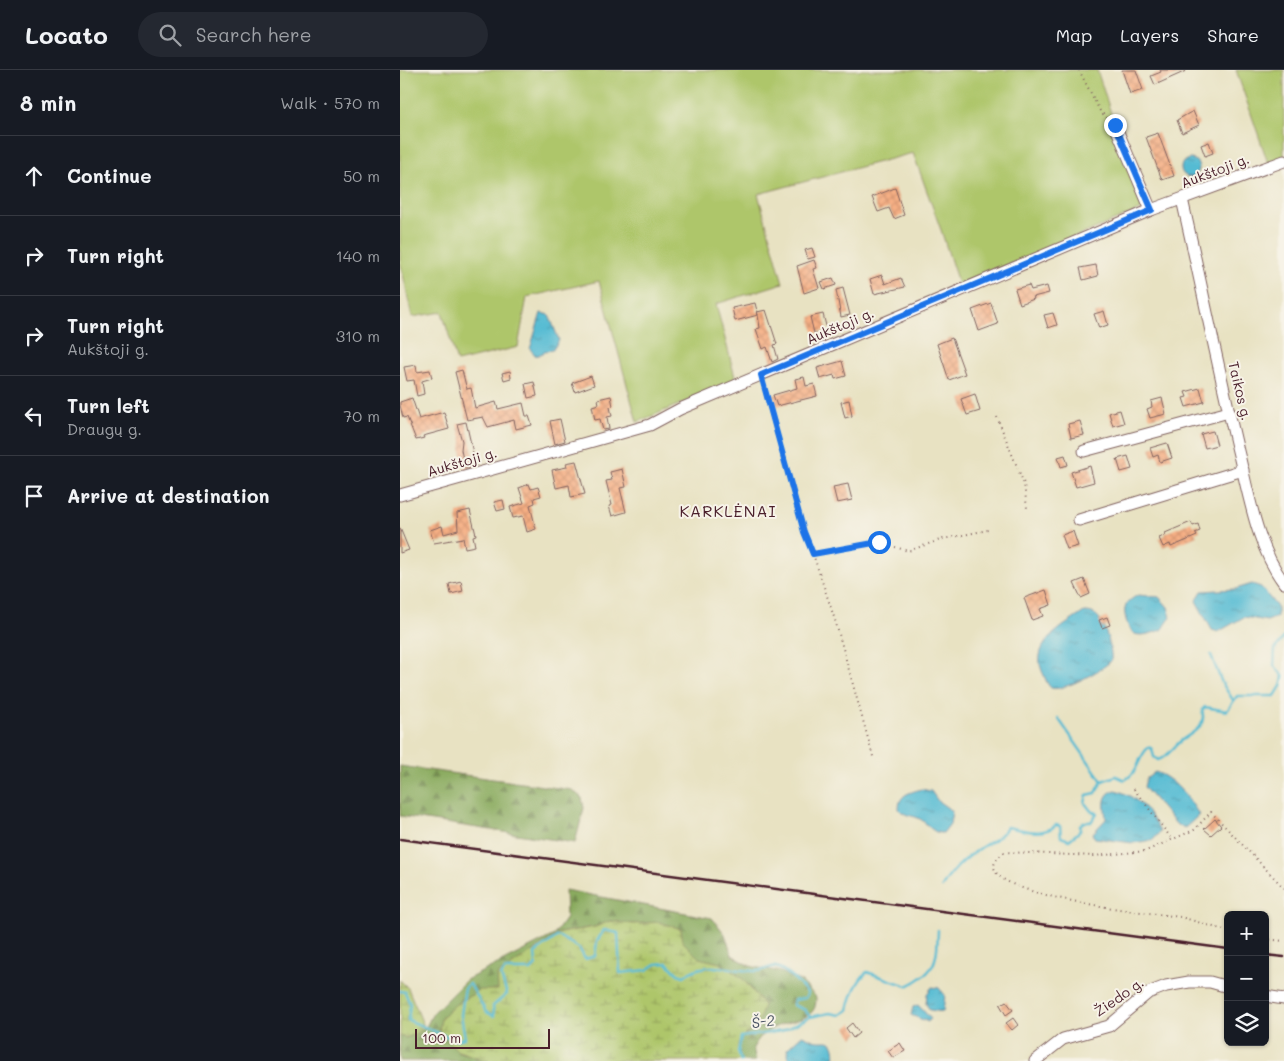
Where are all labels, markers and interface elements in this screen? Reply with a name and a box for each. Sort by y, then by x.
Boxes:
search box [138,12,488,57]
text: Locato [25,19,108,50]
icon: search [156,21,184,49]
text: Search here [196,22,311,47]
text: Map [1056,23,1092,47]
text: Layers [1120,23,1179,47]
text: Share [1207,23,1259,47]
text: 8 min [20,89,76,116]
text: Walk · 570 m [280,92,380,113]
route end [1104,114,1127,137]
street label: Aukštoji g. [1178,149,1252,192]
icon: ahead [20,162,48,190]
text: Continue [67,163,152,188]
text: 50 m [343,165,380,186]
icon: right [20,242,48,270]
text: Turn right [67,243,164,268]
text: 140 m [336,245,380,266]
street label: Aukštoji g. [803,303,877,348]
text: Turn right [67,313,164,338]
icon: right [20,322,48,350]
text: 310 m [336,325,380,346]
text: Aukštoji g. [67,338,149,359]
street label: Taikos g. [1224,359,1257,422]
text: Turn left [67,393,150,418]
icon: left [20,402,48,430]
text: 70 m [343,405,380,426]
text: Draugų g. [67,418,142,439]
street label: Aukštoji g. [425,442,499,481]
icon: arrive [20,482,48,510]
text: Arrive at destination [67,483,270,508]
district label: KARKLĖNAI [679,500,777,521]
route start [868,531,891,554]
map controls [1224,911,1269,1046]
button: + [1224,911,1269,956]
button: − [1224,956,1269,1001]
street label: Žiedo g. [1090,973,1147,1021]
button: layers [1224,1001,1269,1046]
water label: Š-2 [750,1009,776,1033]
scale bar [415,1026,550,1049]
text: 100 m [422,1028,461,1047]

